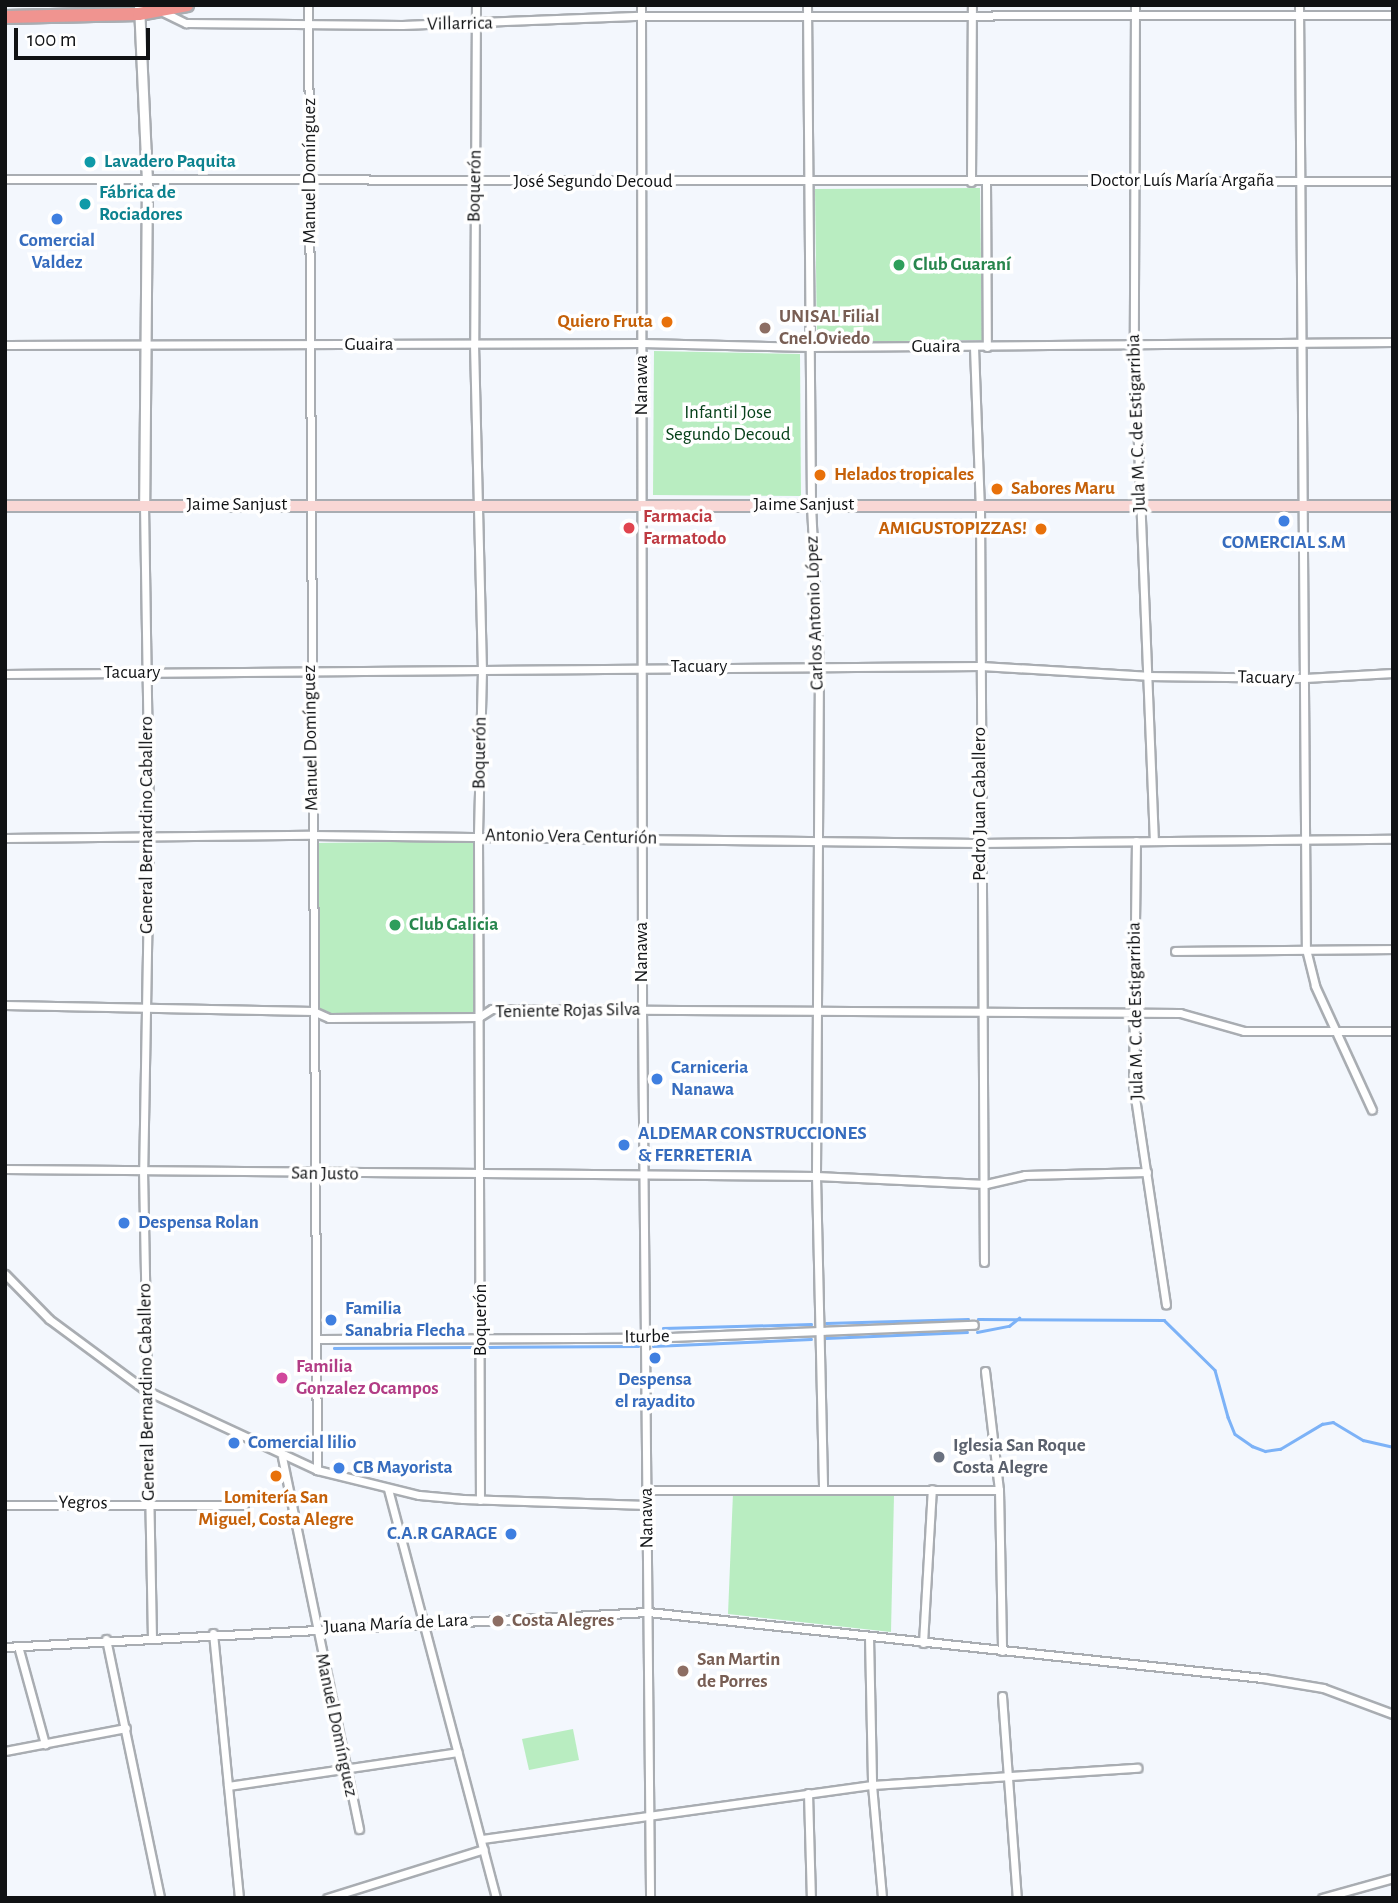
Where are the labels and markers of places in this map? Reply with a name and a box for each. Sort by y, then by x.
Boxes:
place label: Lavadero Paquita [104,151,236,173]
marker: Lavadero Paquita [82,154,98,170]
place label: Fábrica de Rociadores [99,182,183,226]
marker: Fábrica de Rociadores [77,196,93,212]
marker: Comercial Valdez [49,211,65,227]
place label: Comercial Valdez [19,230,95,274]
place label: Club Guaraní [913,254,1011,276]
marker: Club Guaraní [891,257,907,273]
place label: UNISAL Filial Cnel.Oviedo [779,306,880,350]
place label: Quiero Fruta [558,311,653,333]
marker: Quiero Fruta [659,314,675,330]
marker: UNISAL Filial Cnel.Oviedo [757,320,773,336]
place label: Helados tropicales [834,464,974,486]
marker: Helados tropicales [812,467,828,483]
place label: Sabores Maru [1011,478,1115,500]
marker: Sabores Maru [989,481,1005,497]
place label: Farmacia Farmatodo [643,506,726,550]
marker: COMERCIAL S.M [1276,513,1292,529]
place label: AMIGUSTOPIZZAS! [878,518,1027,540]
marker: Farmacia Farmatodo [621,520,637,536]
marker: AMIGUSTOPIZZAS! [1033,521,1049,537]
place label: COMERCIAL S.M [1222,532,1346,554]
place label: Club Galicia [409,914,498,936]
marker: Club Galicia [387,917,403,933]
place label: Carniceria Nanawa [671,1057,748,1101]
marker: Carniceria Nanawa [649,1071,665,1087]
place label: ALDEMAR CONSTRUCCIONES & FERRETERIA [638,1123,867,1167]
marker: ALDEMAR CONSTRUCCIONES & FERRETERIA [616,1137,632,1153]
place label: Despensa Rolan [138,1212,259,1234]
marker: Despensa Rolan [116,1215,132,1231]
place label: Familia Sanabria Flecha [345,1298,465,1342]
marker: Familia Sanabria Flecha [323,1312,339,1328]
marker: Despensa el rayadito [647,1350,663,1366]
place label: Familia Gonzalez Ocampos [296,1356,439,1400]
place label: Despensa el rayadito [615,1369,695,1413]
marker: Familia Gonzalez Ocampos [274,1370,290,1386]
place label: Comercial lilio [248,1432,356,1454]
marker: Comercial lilio [226,1435,242,1451]
place label: Iglesia San Roque Costa Alegre [953,1435,1086,1479]
marker: Iglesia San Roque Costa Alegre [931,1449,947,1465]
place label: CB Mayorista [353,1457,453,1479]
marker: CB Mayorista [331,1460,347,1476]
marker: Lomitería San Miguel, Costa Alegre [268,1468,284,1484]
place label: Lomitería San Miguel, Costa Alegre [198,1487,354,1531]
place label: C.A.R GARAGE [387,1523,497,1545]
marker: C.A.R GARAGE [503,1526,519,1542]
place label: Costa Alegres [512,1610,614,1632]
marker: Costa Alegres [490,1613,506,1629]
place label: San Martin de Porres [697,1649,780,1693]
marker: San Martin de Porres [675,1663,691,1679]

